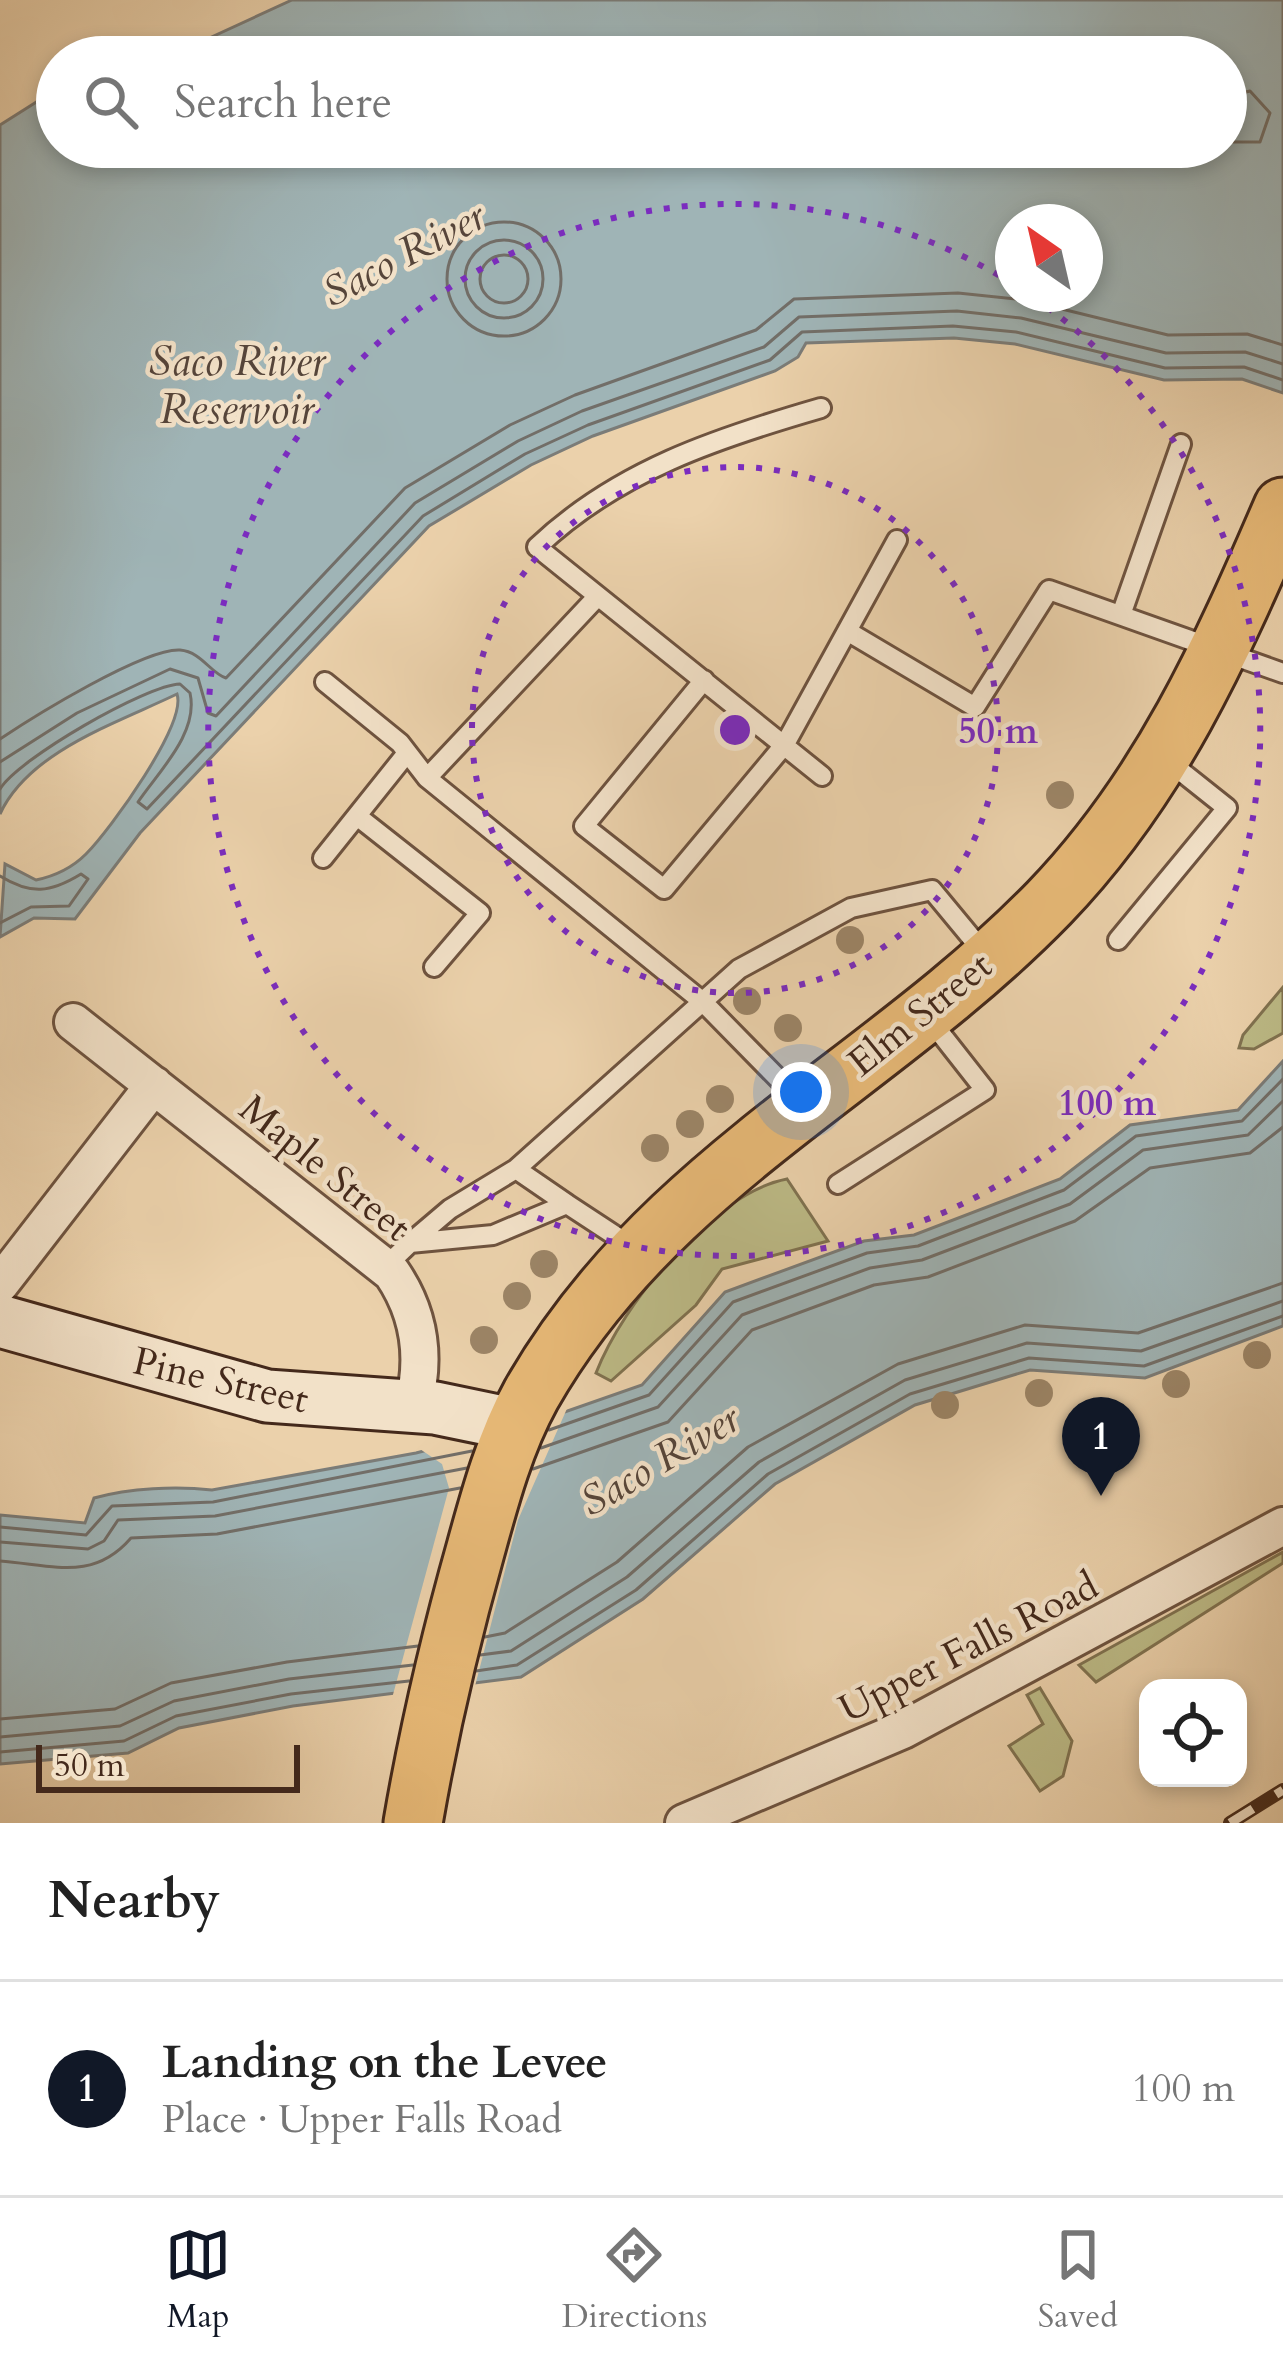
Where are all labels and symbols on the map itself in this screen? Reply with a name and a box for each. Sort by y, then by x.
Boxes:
water label: Saco River [312,187,496,321]
north arrow [995,204,1103,312]
water label: Saco River Reservoir [149,333,327,438]
text: 50 m [958,707,1039,756]
centre of rings [714,709,756,751]
street label: Elm Street [837,940,1003,1089]
your location [771,1062,831,1122]
text: 100 m [1058,1079,1157,1128]
street label: Maple Street [228,1083,422,1254]
street label: Pine Street [128,1335,313,1426]
water label: Saco River [569,1390,751,1530]
pin: 1 [1062,1397,1140,1496]
street label: Upper Falls Road [830,1559,1107,1735]
scale bar [36,1739,300,1792]

